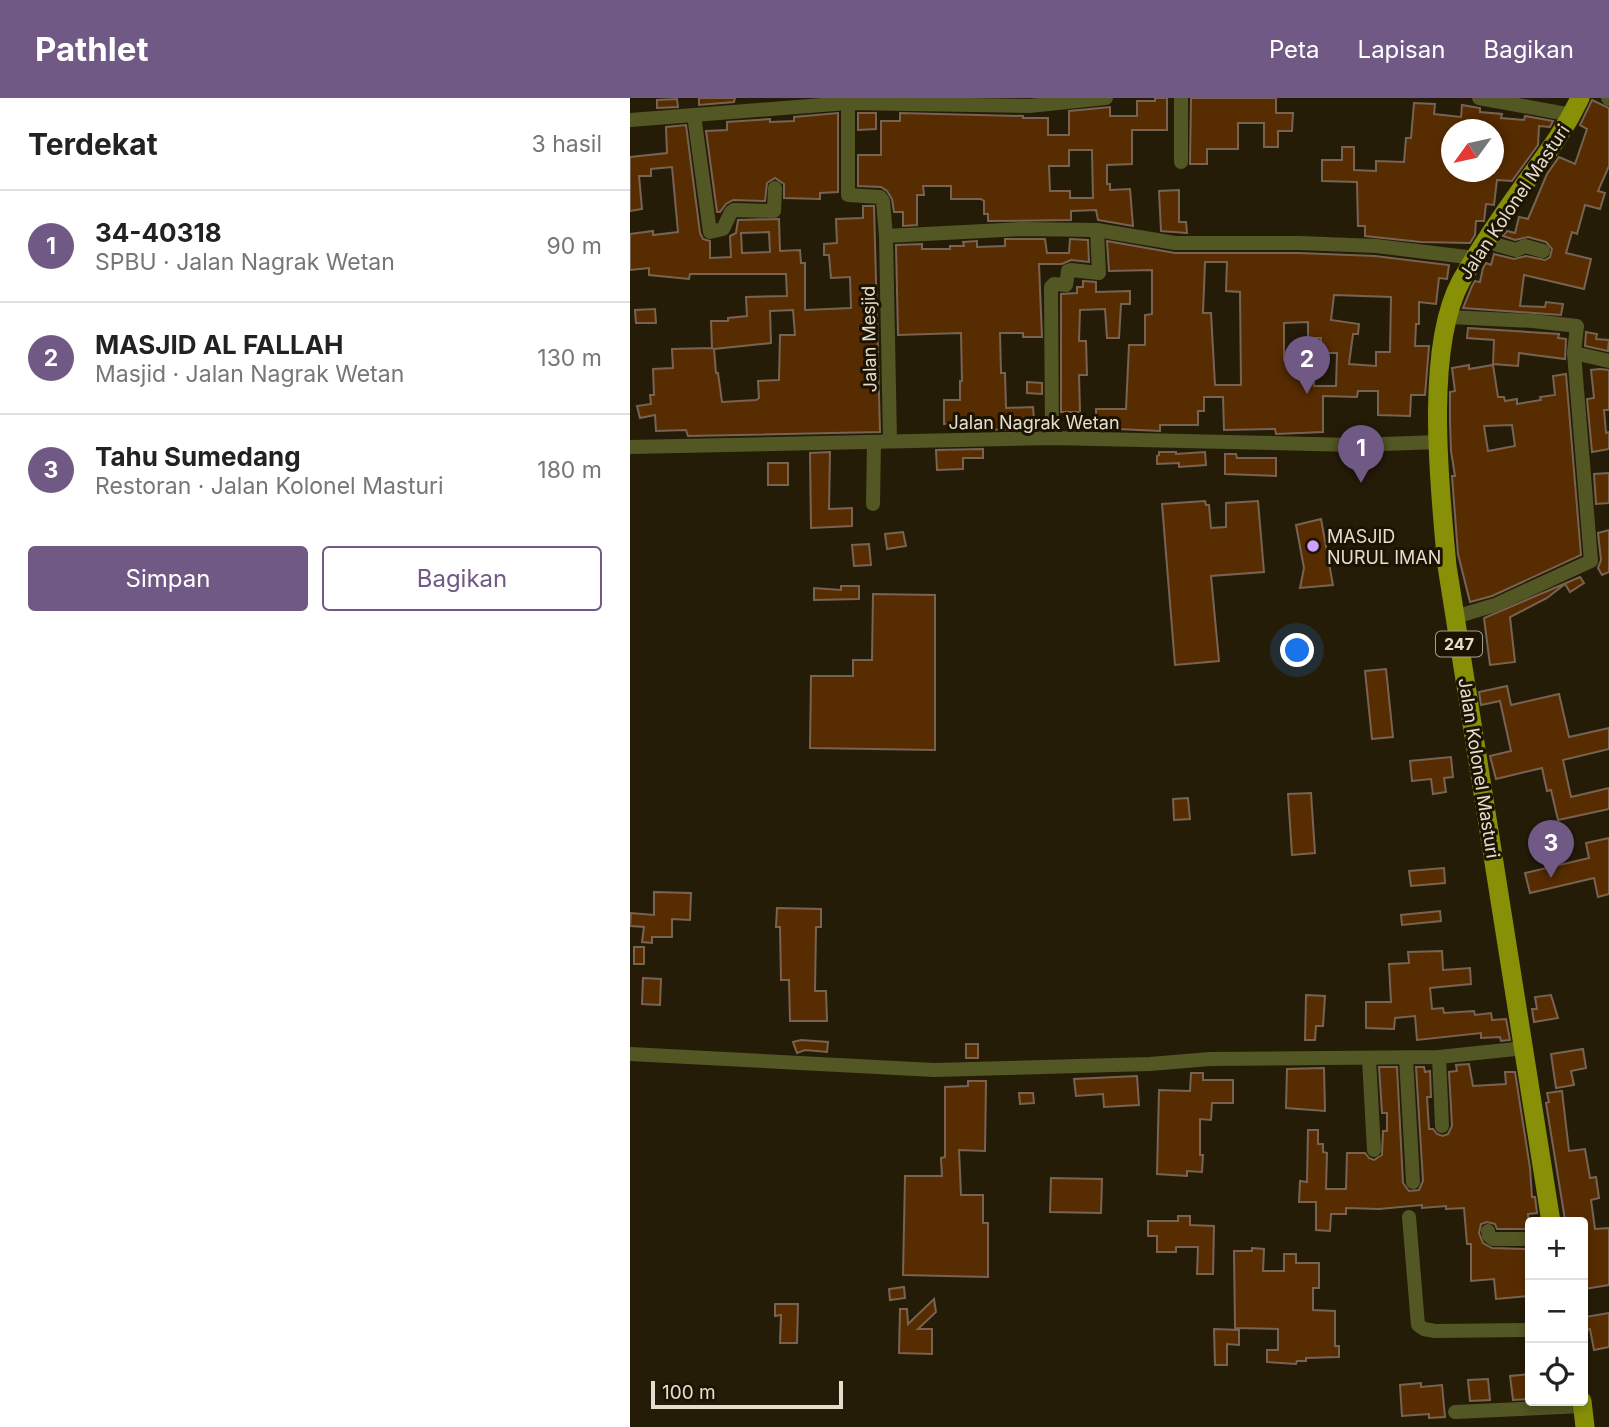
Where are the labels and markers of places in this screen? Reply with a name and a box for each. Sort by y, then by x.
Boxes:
pin: 2 [1284,336,1330,394]
pin: 1 [1338,425,1384,483]
place label: MASJID NURUL IMAN [1327,526,1441,568]
marker: MASJID NURUL IMAN [1305,538,1321,554]
pin: 3 [1528,820,1574,878]

